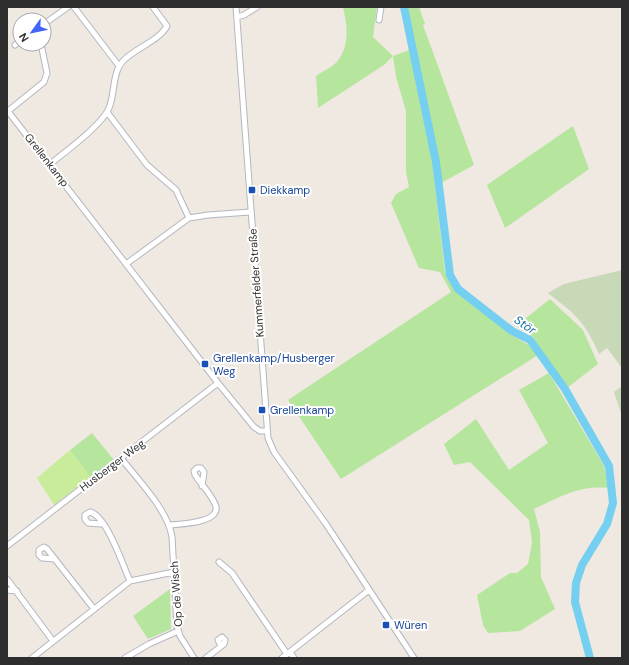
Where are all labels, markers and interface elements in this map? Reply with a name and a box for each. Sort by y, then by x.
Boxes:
north arrow [12,12,52,52]
text: N [16,30,32,45]
street label: Grellenkamp [22,130,72,190]
place label: Diekkamp [260,183,310,197]
marker: Diekkamp [247,185,257,195]
street label: Kummerfelder Straße [245,228,267,338]
water label: Stör [511,312,539,338]
place label: Grellenkamp/Husberger Weg [213,351,335,378]
marker: Grellenkamp/Husberger Weg [200,359,210,369]
place label: Grellenkamp [270,403,334,417]
marker: Grellenkamp [257,405,267,415]
street label: Husberger Weg [77,436,147,494]
street label: Op de Wisch [167,561,185,627]
place label: Würen [394,618,427,632]
marker: Würen [381,620,391,630]

